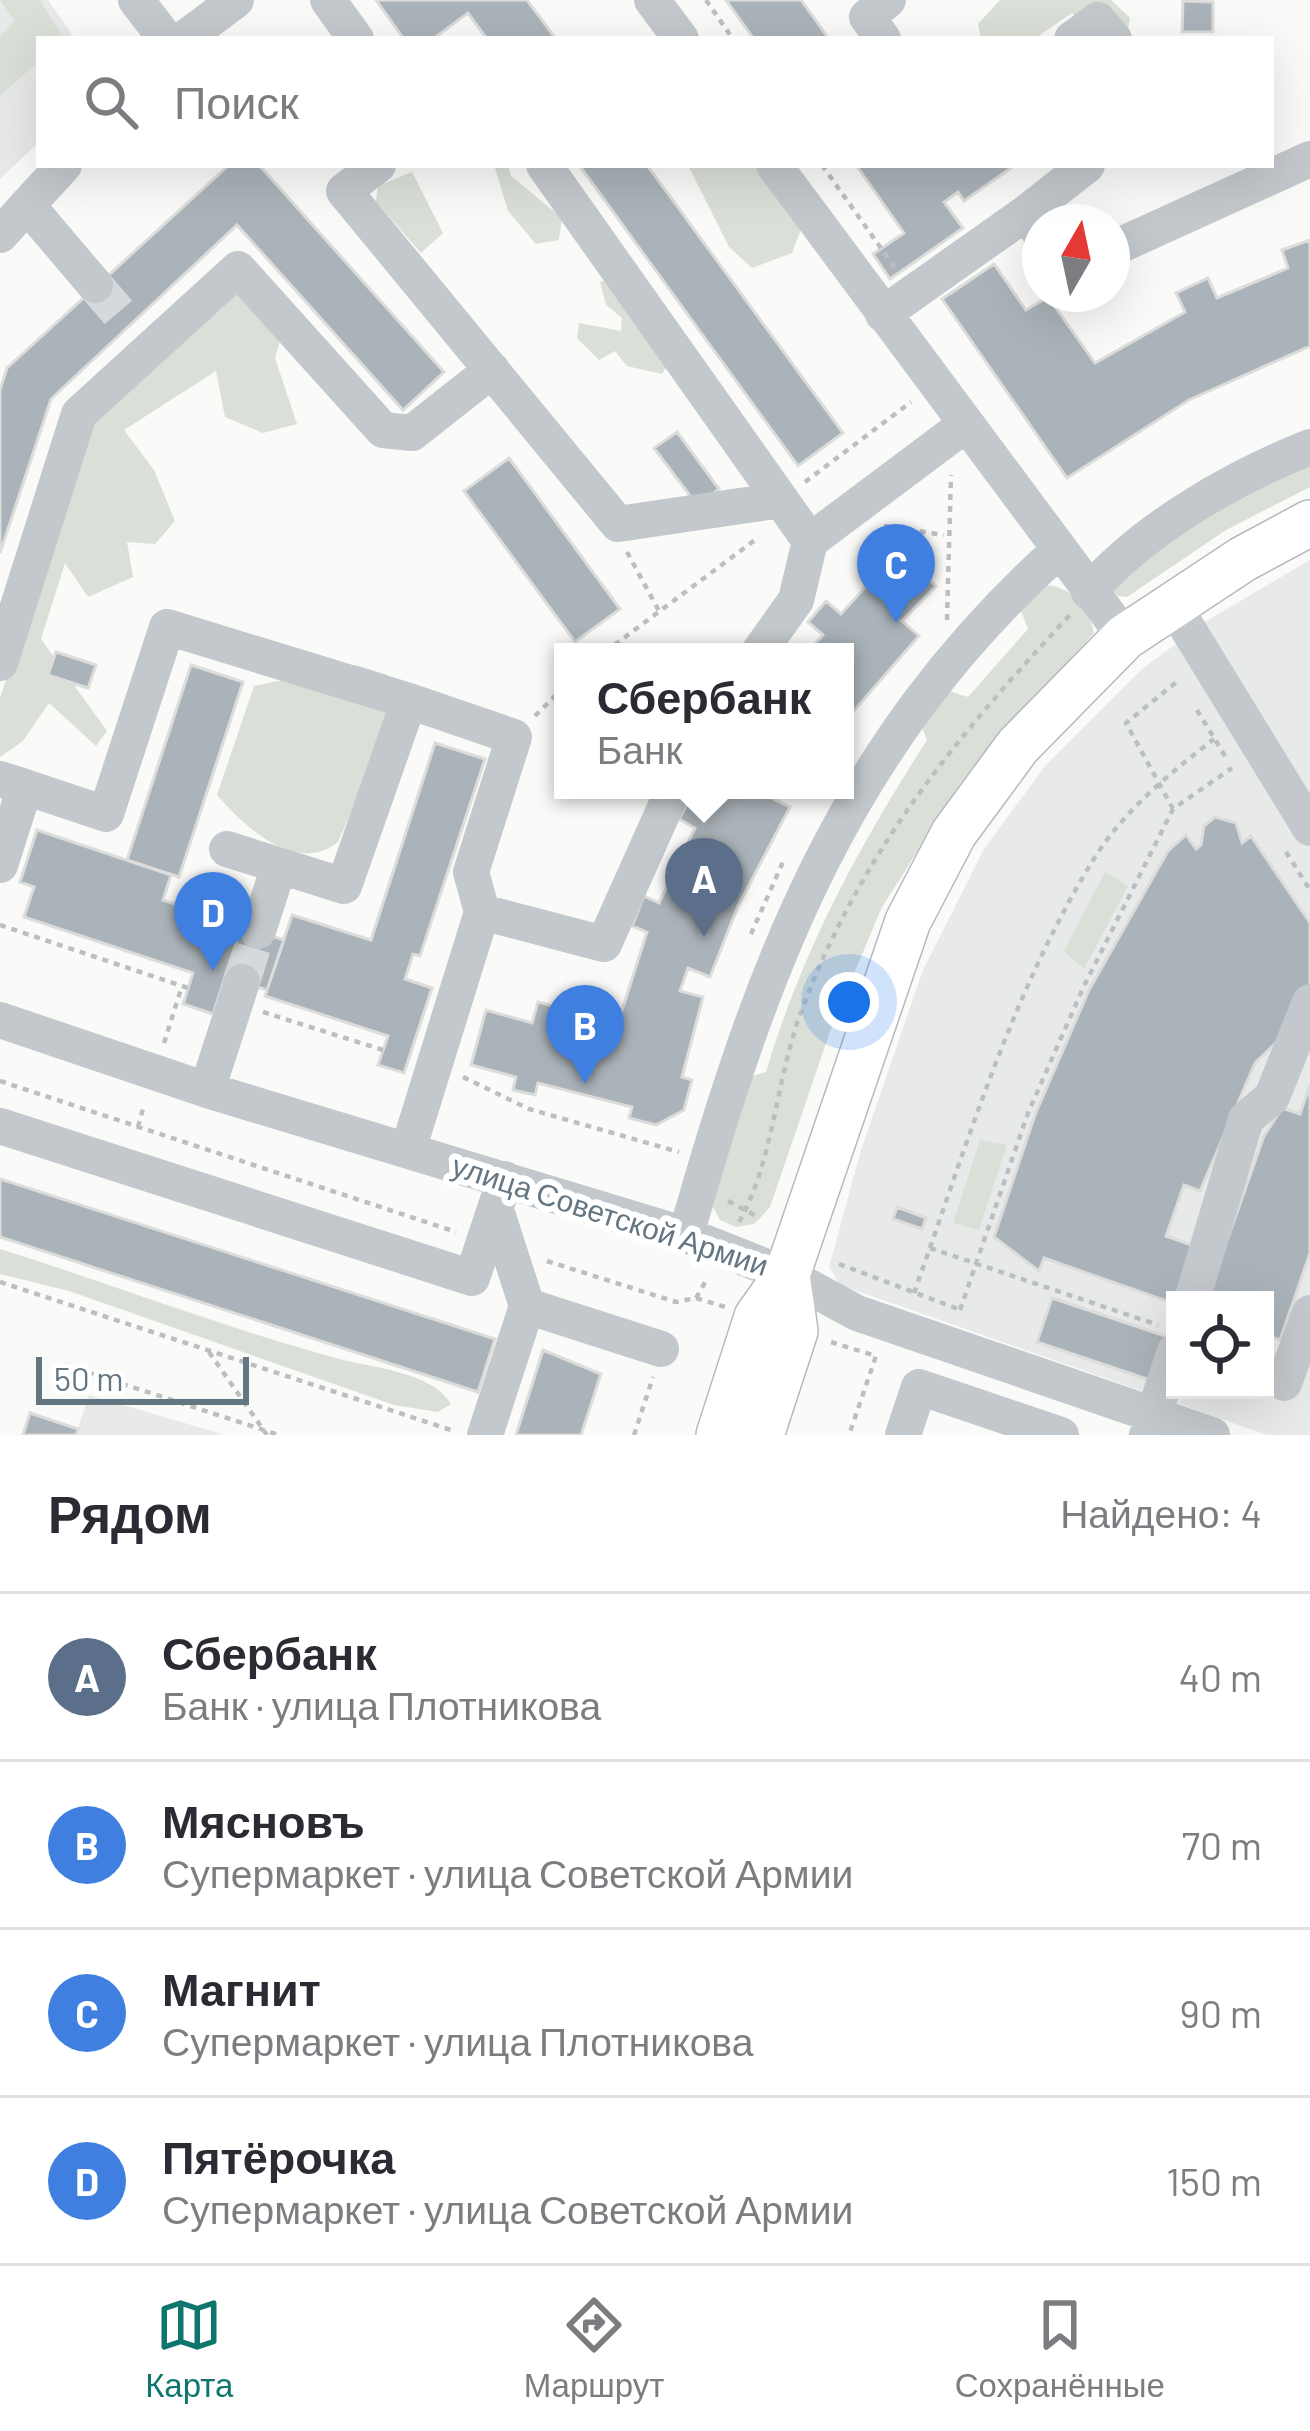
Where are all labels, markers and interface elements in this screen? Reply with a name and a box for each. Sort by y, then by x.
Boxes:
search box [36,36,1274,168]
icon: search [78,69,144,135]
text: Поиск [174,74,299,128]
north arrow [1022,204,1130,312]
pin: C [857,524,935,623]
popup [554,643,854,799]
text: Сбербанк [597,669,811,723]
text: Банк [597,725,683,772]
pin: A [665,838,743,937]
pin: D [174,872,252,971]
your location [819,972,879,1032]
pin: B [546,985,624,1084]
street label: улица Советской Армии [448,1146,773,1282]
map controls [1166,1291,1274,1399]
button: locate [1166,1291,1274,1399]
scale bar [36,1351,249,1404]
text: 50 m [54,1358,124,1398]
text: Рядом [48,1482,212,1543]
text: Найдено: 4 [1060,1489,1262,1536]
text: Сбербанк [162,1625,377,1679]
text: A [74,1653,100,1700]
text: 40 m [1178,1653,1262,1700]
text: Банк · улица Плотникова [162,1681,601,1728]
text: Мясновъ [162,1793,365,1847]
text: B [75,1821,99,1868]
text: 70 m [1181,1821,1262,1868]
text: Супермаркет · улица Советской Армии [162,1849,853,1896]
text: Магнит [162,1961,321,2015]
text: C [75,1989,99,2036]
text: 90 m [1180,1989,1262,2036]
text: Супермаркет · улица Плотникова [162,2017,753,2064]
text: Пятёрочка [162,2129,395,2183]
text: D [75,2157,99,2204]
text: 150 m [1166,2157,1262,2204]
text: Супермаркет · улица Советской Армии [162,2185,853,2232]
tab: Карта [145,2292,233,2405]
tab: Маршрут [524,2292,664,2405]
tab: Сохранённые [955,2292,1165,2405]

